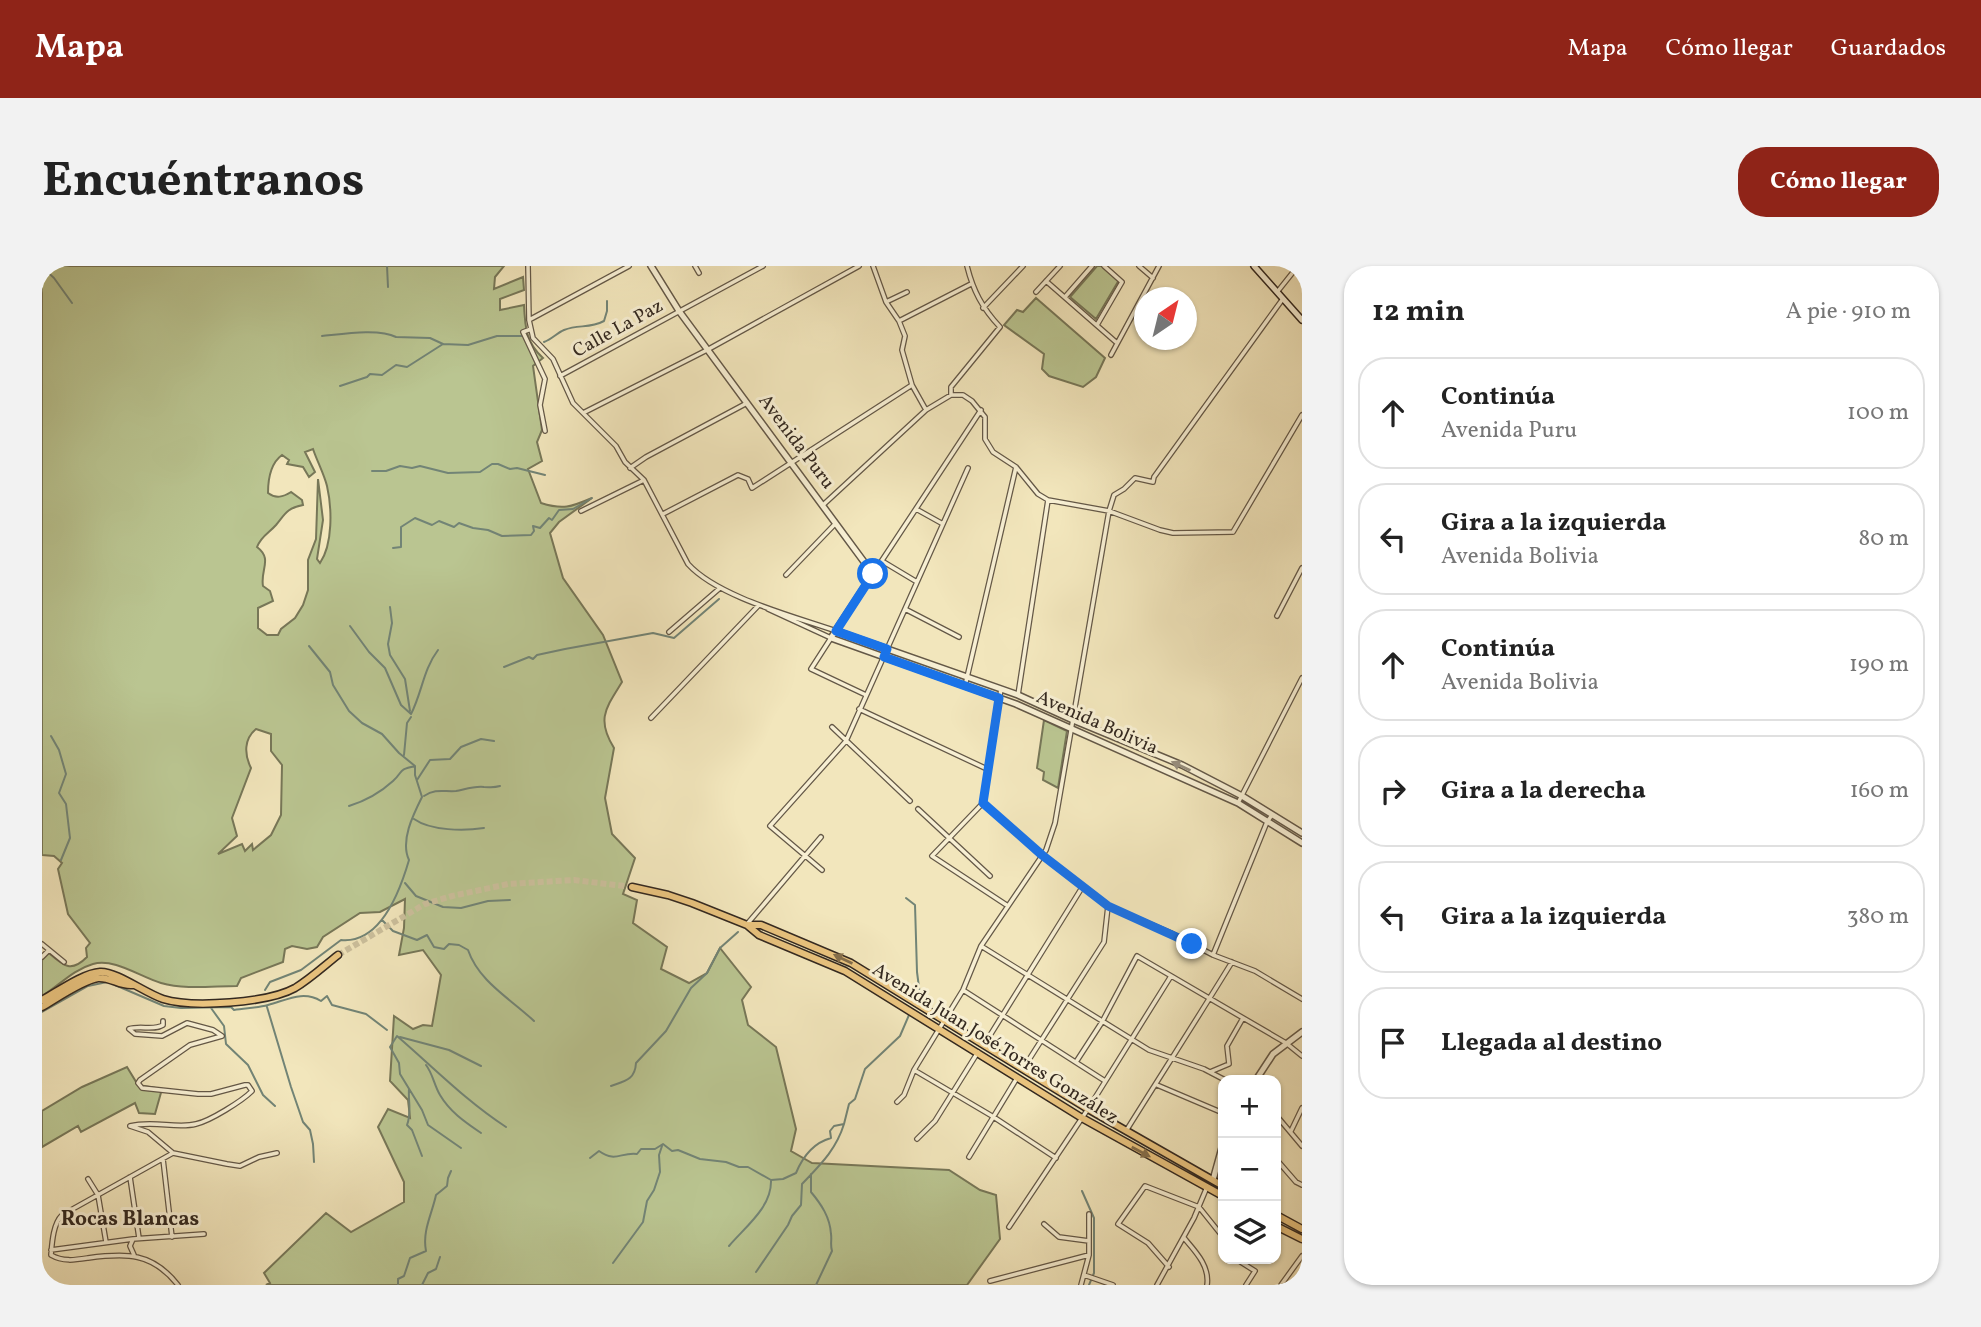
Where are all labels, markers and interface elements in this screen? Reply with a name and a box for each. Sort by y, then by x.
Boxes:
text: Mapa [35,26,124,72]
text: Mapa [1568,32,1628,66]
text: Cómo llegar [1666,32,1793,66]
text: Guardados [1831,32,1946,66]
button: Cómo llegar [1738,147,1939,217]
text: Encuéntranos [42,148,364,217]
north arrow [1134,287,1197,350]
text: 12 min [1372,291,1465,333]
street label: Calle La Paz [568,293,668,365]
text: A pie · 910 m [1786,296,1911,328]
text: Continúa [1441,379,1555,415]
street label: Avenida Puru [752,389,840,495]
icon: ahead [1374,394,1412,432]
text: 100 m [1847,397,1909,429]
text: Avenida Puru [1441,415,1577,447]
text: Gira a la izquierda [1441,505,1666,541]
icon: left [1374,520,1412,558]
text: 80 m [1859,523,1909,555]
text: Avenida Bolivia [1441,541,1599,573]
route start [857,558,888,589]
text: Continúa [1441,631,1555,667]
icon: ahead [1374,646,1412,684]
text: 190 m [1849,649,1909,681]
text: Avenida Bolivia [1441,667,1599,699]
street label: Avenida Bolivia [1032,685,1162,761]
one-way arrow [1171,760,1191,771]
icon: right [1374,772,1412,810]
text: Gira a la derecha [1441,773,1646,809]
text: 160 m [1850,775,1909,807]
icon: left [1374,898,1412,936]
text: Gira a la izquierda [1441,899,1666,935]
text: 380 m [1847,901,1909,933]
route end [1176,928,1207,959]
one-way arrow [833,954,853,965]
street label: Avenida Juan José Torres González [867,957,1123,1131]
icon: arrive [1374,1024,1412,1062]
text: Llegada al destino [1441,1025,1662,1061]
map controls [1218,1075,1281,1264]
button: + [1218,1075,1281,1138]
button: − [1218,1138,1281,1201]
one-way arrow [1132,1146,1151,1158]
button: layers [1218,1201,1281,1264]
district label: Rocas Blancas [61,1205,199,1234]

